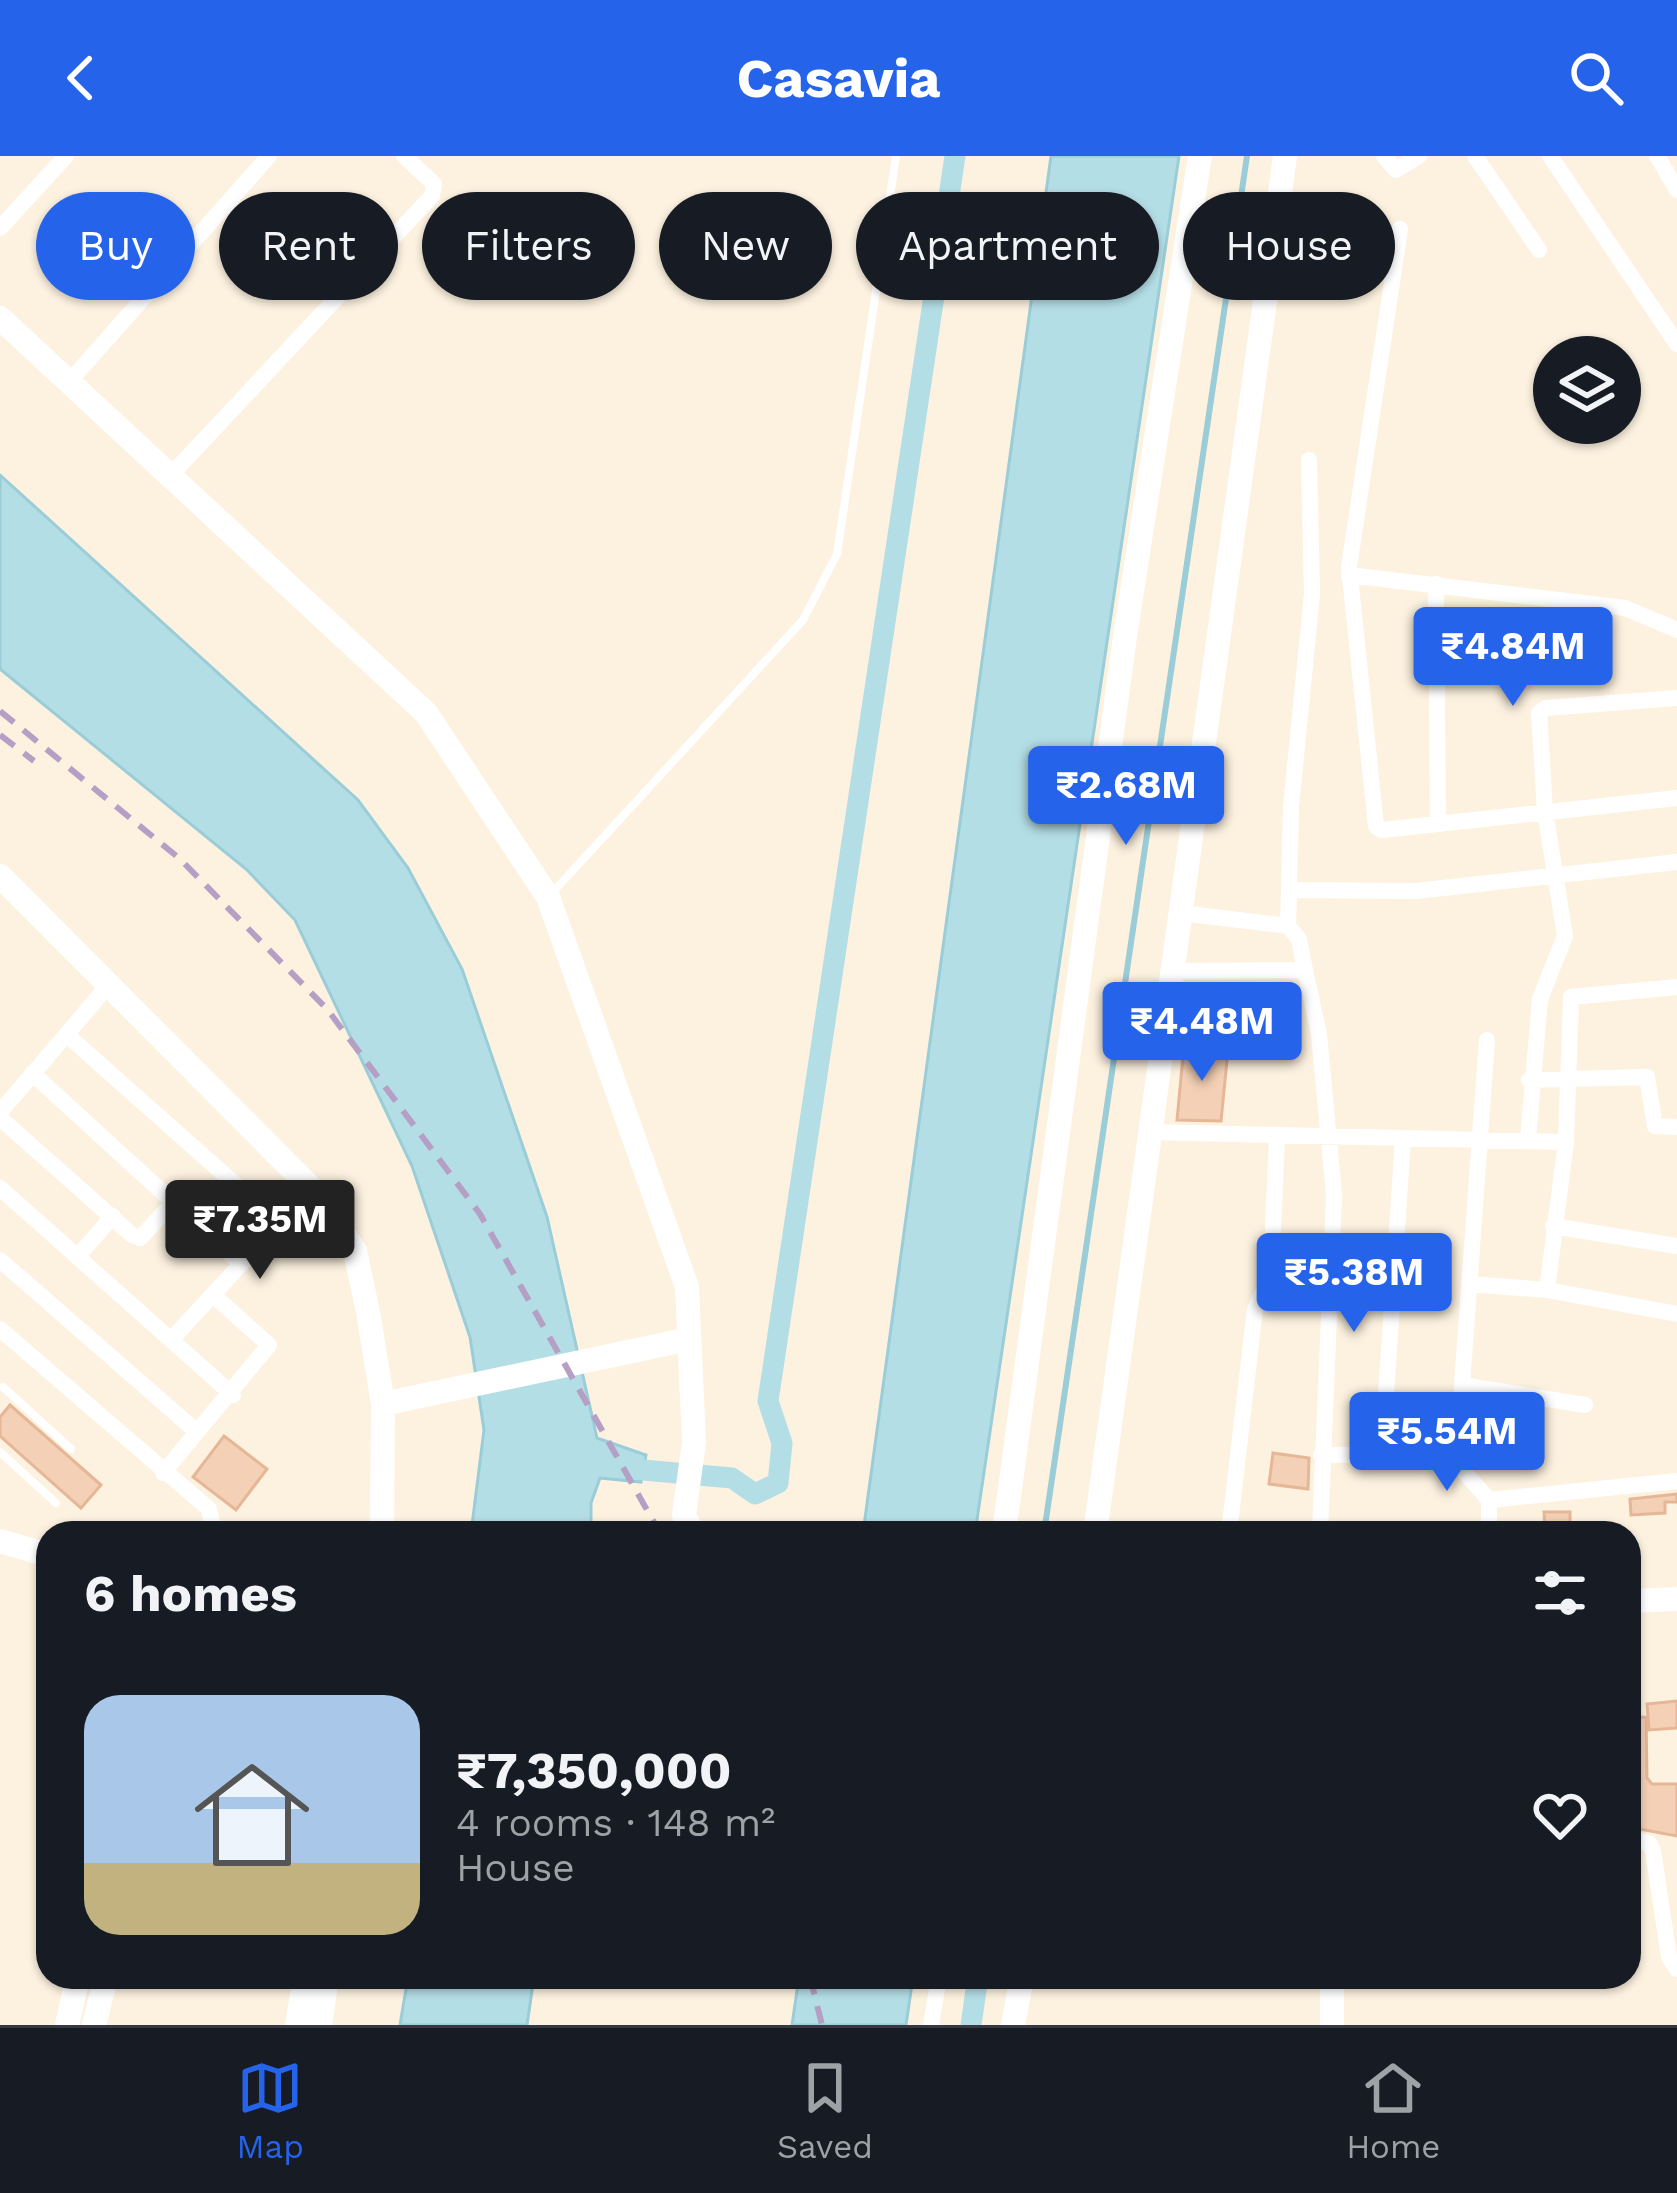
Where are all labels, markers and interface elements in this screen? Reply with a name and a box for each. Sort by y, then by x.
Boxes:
icon: back [48,45,114,111]
icon: search [1563,45,1629,111]
text: Casavia [736,47,941,110]
chip: Buy [36,192,195,300]
chip: Rent [219,192,398,300]
chip: Filters [422,192,635,300]
chip: New [659,192,832,300]
chip: Apartment [856,192,1159,300]
chip: House [1183,192,1395,300]
map controls [1533,336,1641,444]
button: layers [1533,336,1641,444]
pin: ₹4.84M [1415,607,1611,709]
text: ₹4.84M [1441,623,1585,668]
pin: ₹2.68M [1028,746,1224,848]
text: ₹2.68M [1055,762,1197,807]
pin: ₹4.48M [1104,982,1300,1084]
text: ₹4.48M [1130,998,1274,1043]
pin: ₹7.35M [162,1180,358,1282]
text: ₹7.35M [192,1196,328,1241]
pin: ₹5.38M [1256,1233,1452,1335]
text: ₹5.38M [1284,1249,1424,1294]
pin: ₹5.54M [1349,1392,1545,1494]
text: ₹5.54M [1377,1408,1517,1453]
icon: filters [1527,1560,1593,1626]
text: 6 homes [84,1564,297,1623]
text: ₹7,350,000 [456,1741,732,1800]
icon: home [180,1743,324,1887]
icon: heart [1527,1782,1593,1848]
text: 4 rooms · 148 m² [456,1800,775,1845]
text: House [456,1845,575,1890]
tab: Map [237,2055,304,2166]
tab: Saved [777,2055,873,2166]
tab: Home [1346,2055,1440,2166]

